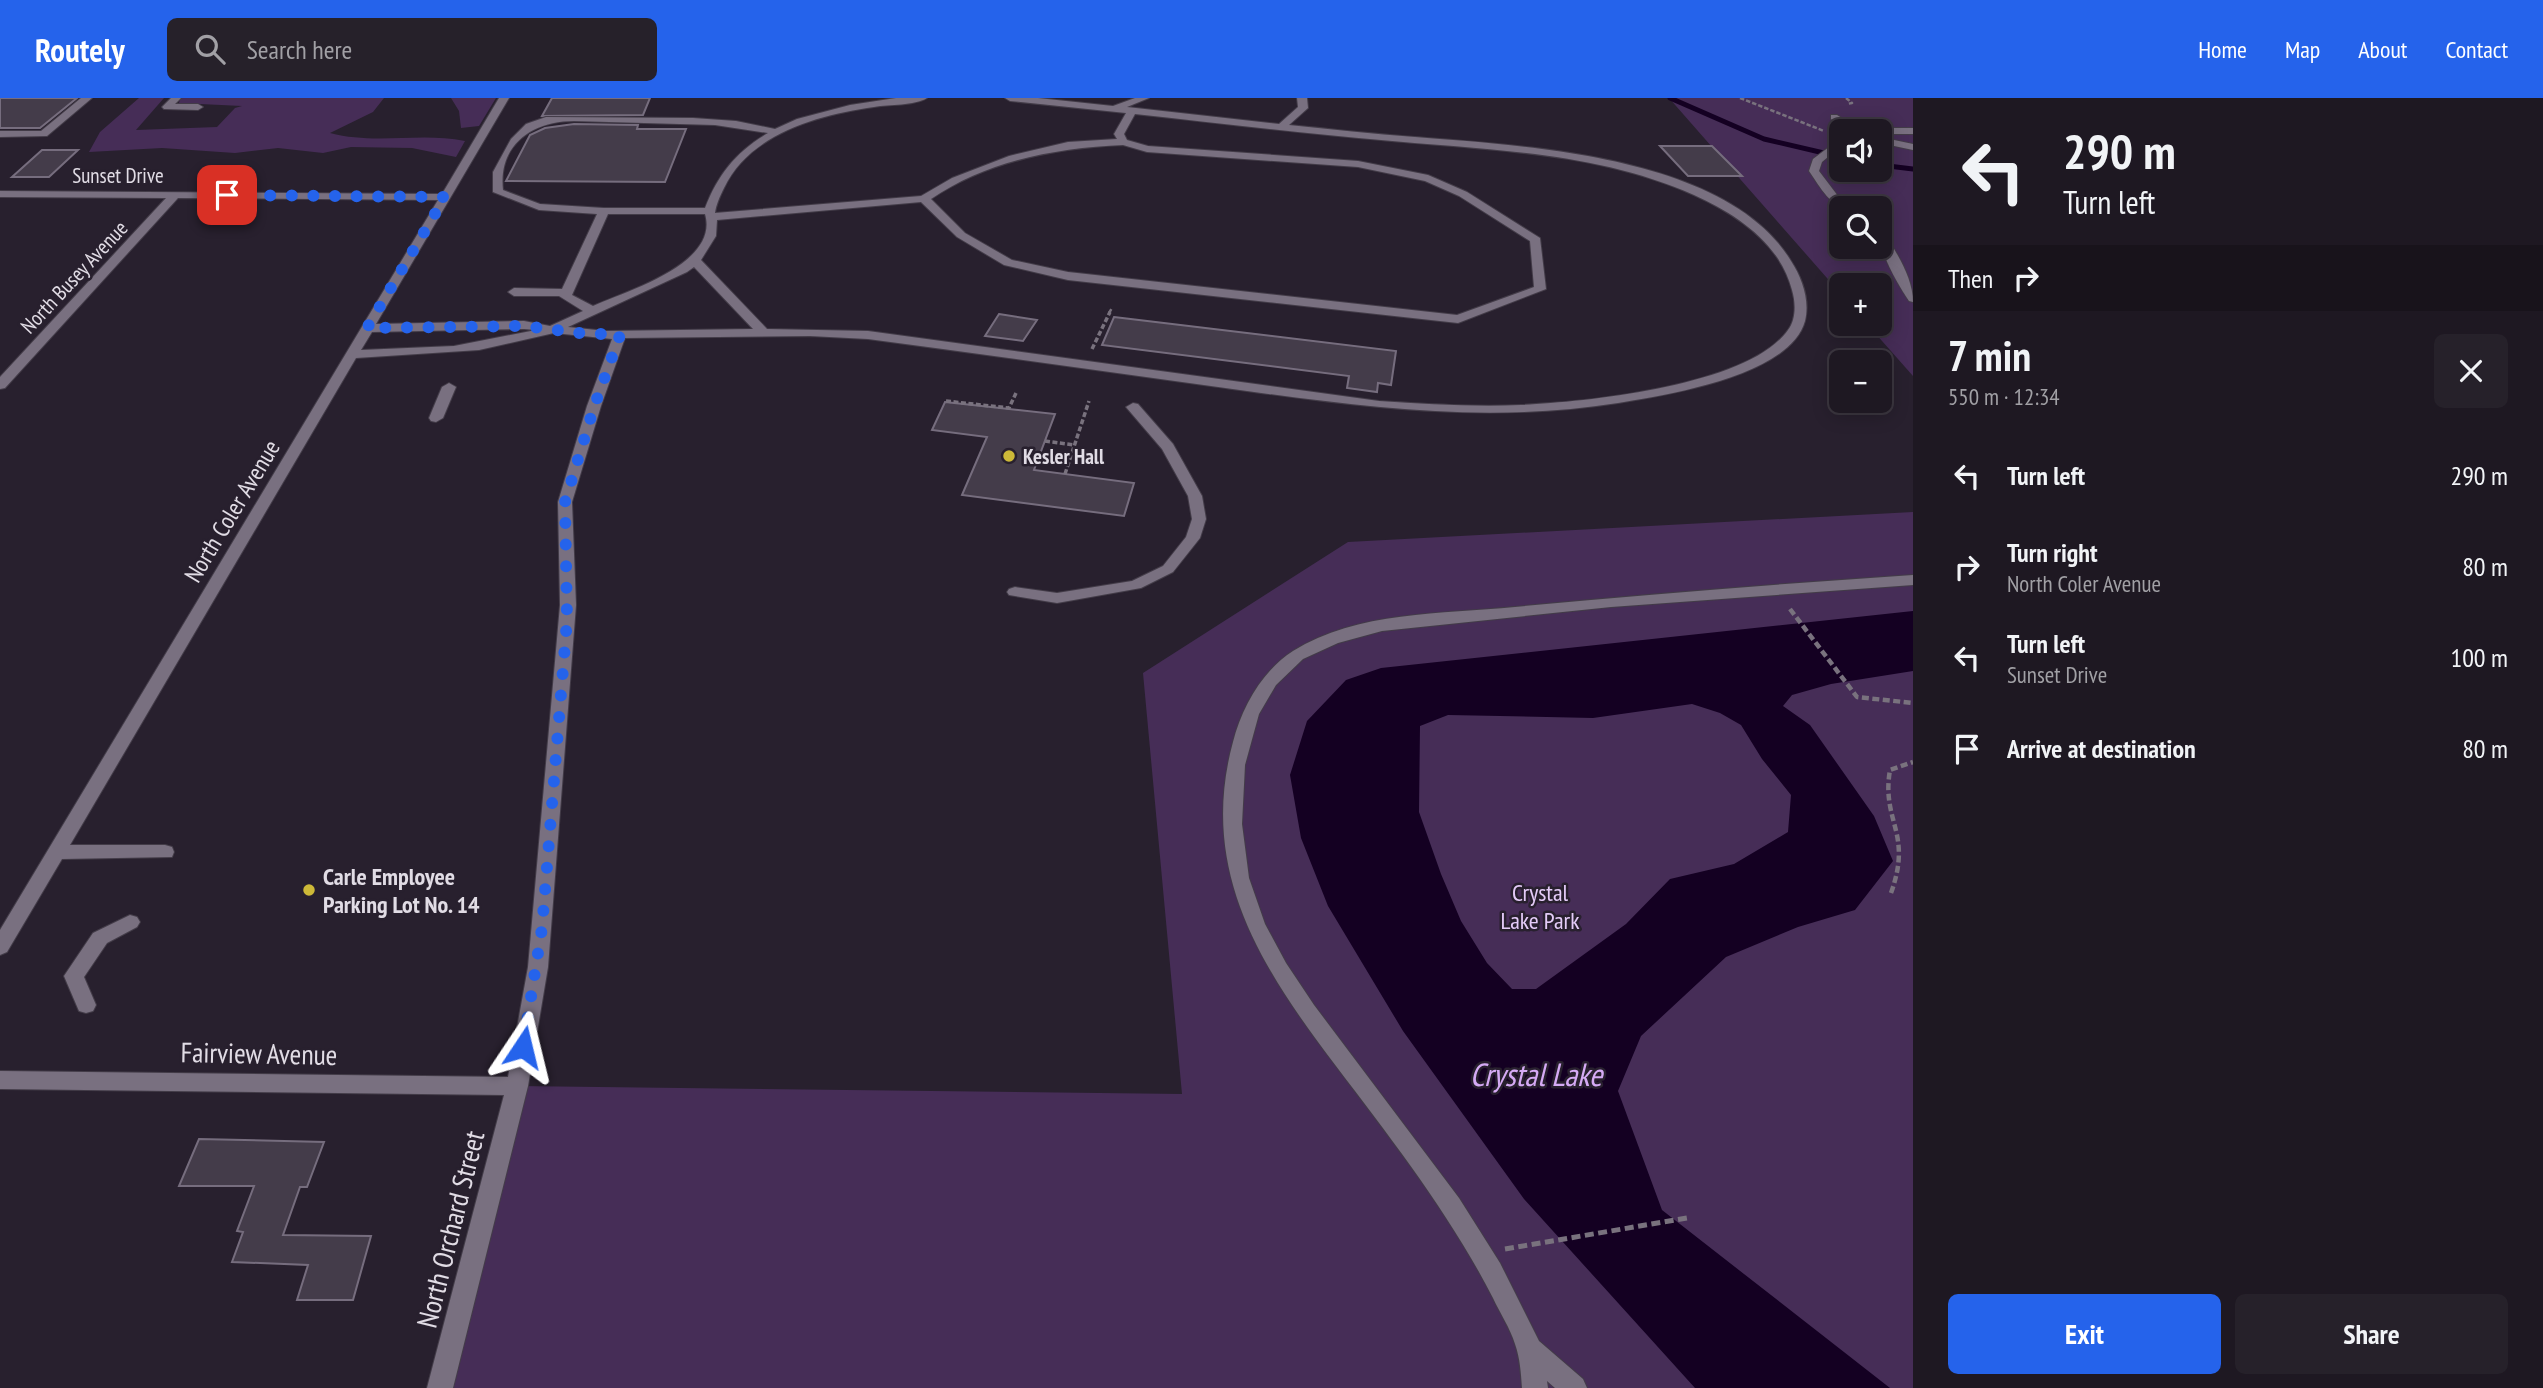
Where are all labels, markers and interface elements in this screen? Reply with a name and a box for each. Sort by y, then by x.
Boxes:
search box [167,18,657,81]
text: Routely [35,28,125,71]
icon: search [191,30,229,68]
text: Search here [247,33,352,66]
text: Home [2198,34,2247,65]
text: Map [2285,34,2320,65]
text: About [2358,34,2407,65]
text: Contact [2445,34,2508,65]
map controls [1829,119,1892,413]
button: sound [1829,119,1892,182]
text: 290 m [2063,119,2176,183]
icon: left [1948,126,2039,217]
street label: Sunset Drive [72,162,164,189]
pin [197,165,257,225]
icon: arrive [208,176,246,214]
text: Turn left [2063,181,2155,223]
button: search [1829,196,1892,259]
street label: North Busey Avenue [15,215,133,339]
icon: right [2007,259,2045,297]
text: Then [1948,262,1993,295]
button: + [1829,273,1892,336]
text: 7 min [1948,328,2031,383]
button: close [2434,334,2508,408]
button: − [1829,350,1892,413]
text: 550 m · 12:34 [1948,382,2060,411]
street label: North Coler Avenue [177,434,287,588]
place label: Kesler Hall [1023,443,1105,470]
marker: Kesler Hall [1001,448,1017,464]
icon: left [1948,457,1986,495]
text: Turn left [2007,459,2085,492]
text: 290 m [2450,459,2508,492]
text: Turn right [2007,536,2098,569]
icon: right [1948,548,1986,586]
text: 80 m [2462,550,2508,583]
text: North Coler Avenue [2007,569,2161,598]
text: Turn left [2007,627,2085,660]
icon: left [1948,639,1986,677]
text: 100 m [2450,641,2508,674]
text: Sunset Drive [2007,660,2107,689]
icon: arrive [1948,730,1986,768]
text: Arrive at destination [2007,732,2196,765]
text: 80 m [2462,732,2508,765]
place label: Carle Employee Parking Lot No. 14 [323,861,480,920]
park label: Crystal Lake Park [1501,877,1580,936]
marker: Carle Employee Parking Lot No. 14 [301,882,317,898]
position arrow [486,1010,560,1084]
street label: Fairview Avenue [180,1033,338,1073]
water label: Crystal Lake [1470,1053,1604,1095]
street label: North Orchard Street [408,1126,492,1331]
button: Exit [1948,1294,2221,1374]
button: Share [2235,1294,2508,1374]

